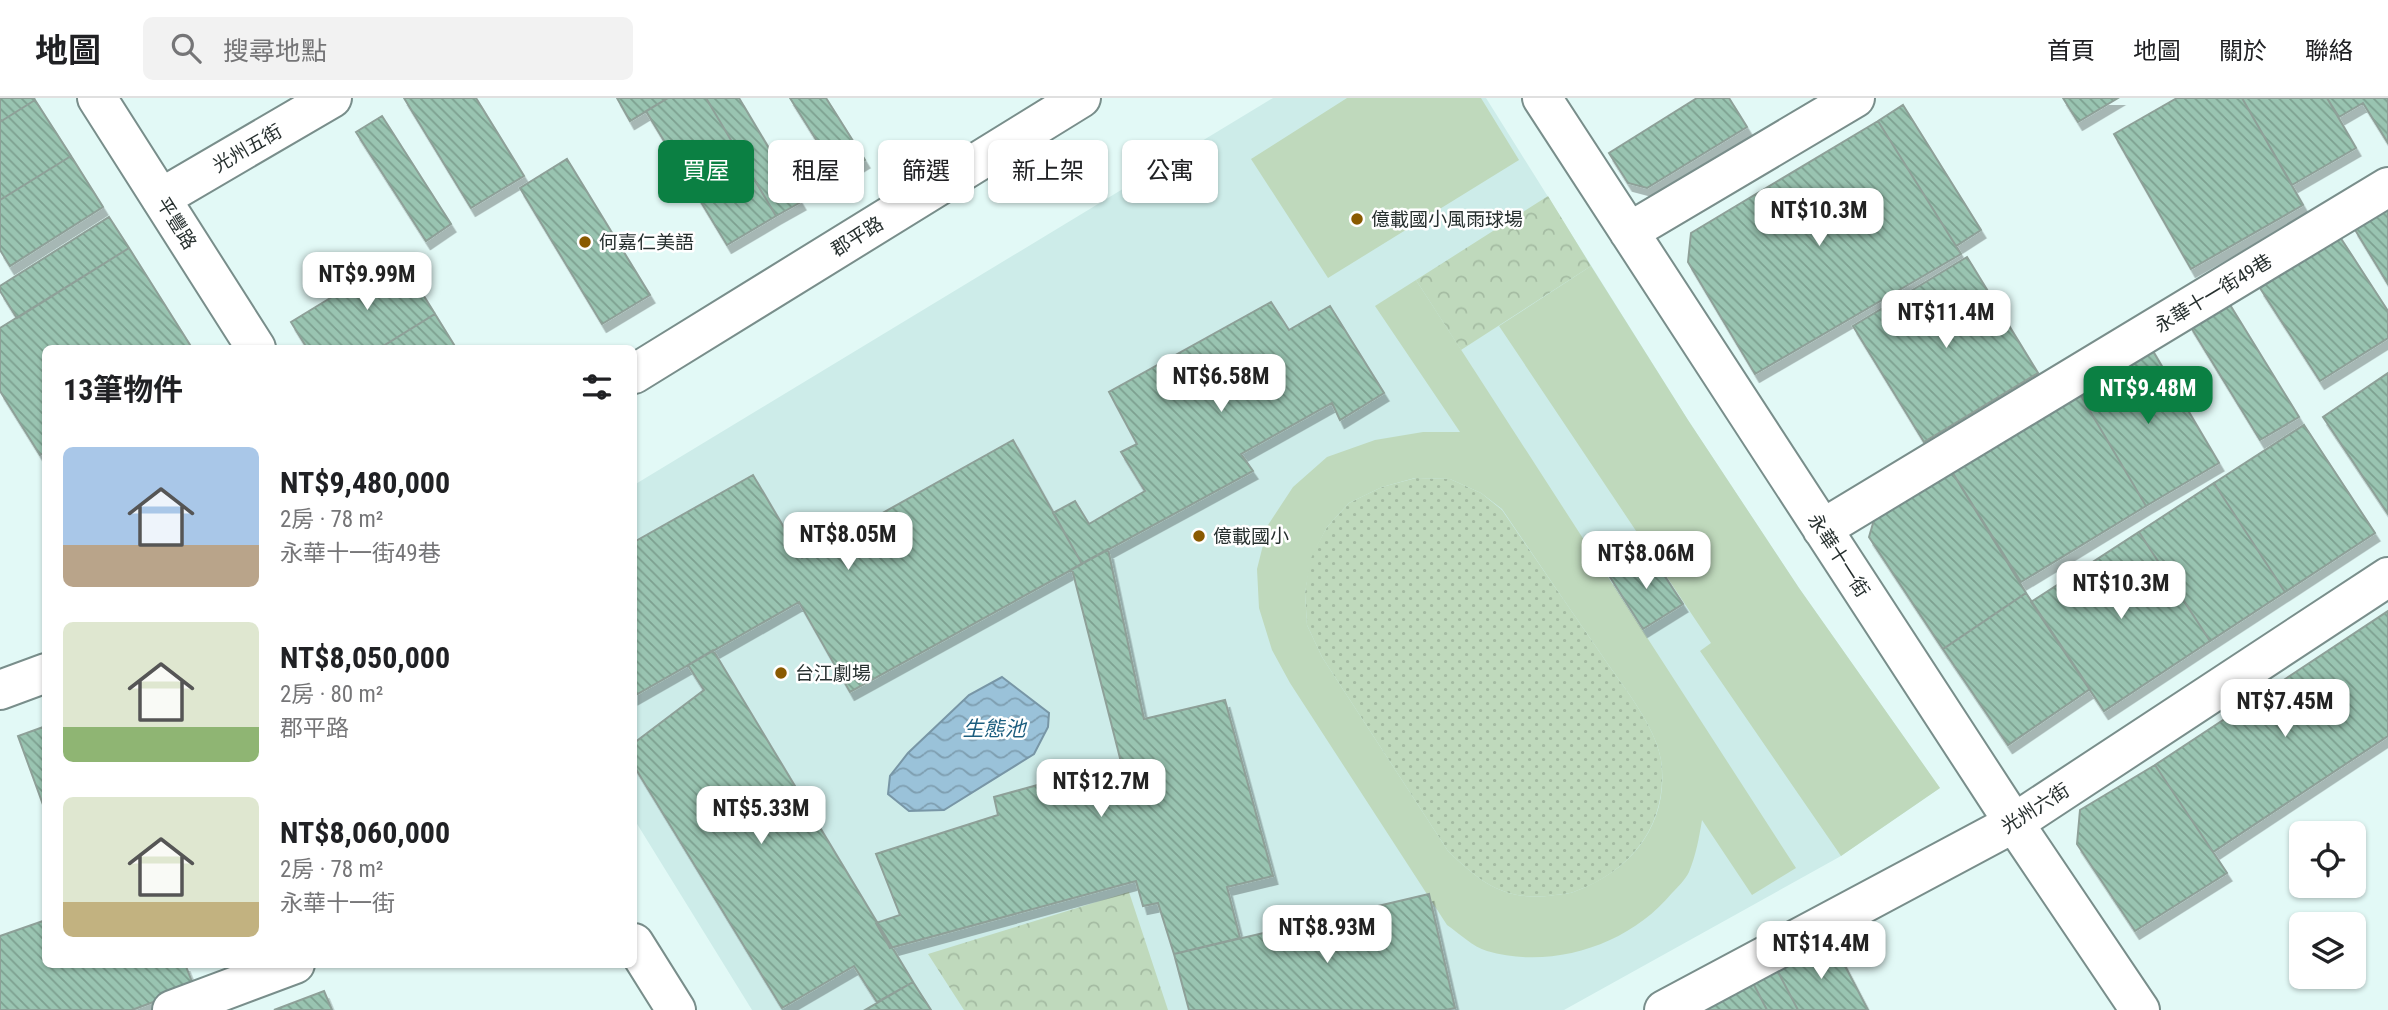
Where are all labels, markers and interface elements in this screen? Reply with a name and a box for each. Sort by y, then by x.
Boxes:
search box [143,17,633,80]
icon: search [167,29,205,67]
text: 地圖 [35,31,101,70]
text: 搜尋地點 [223,36,327,66]
text: 首頁 [2047,37,2095,65]
text: 地圖 [2133,37,2181,65]
text: 關於 [2219,37,2267,65]
text: 聯絡 [2305,37,2353,65]
street label: 光州五街 [209,119,286,177]
chip: 買屋 [658,140,754,203]
chip: 租屋 [768,140,864,203]
chip: 篩選 [878,140,974,203]
chip: 新上架 [988,140,1108,203]
chip: 公寓 [1122,140,1218,203]
pin: NT$10.3M [1747,188,1891,248]
street label: 平豐路 [152,193,201,254]
text: NT$10.3M [1771,197,1867,224]
place label: 億載國小風雨球場 [1371,208,1523,231]
marker: 億載國小風雨球場 [1349,211,1365,227]
street label: 郡平路 [827,212,888,261]
place label: 何嘉仁美語 [599,231,694,254]
marker: 何嘉仁美語 [577,234,593,250]
street label: 永華十一街49巷 [2150,249,2276,337]
pin: NT$9.99M [295,252,439,312]
text: NT$9.99M [319,261,415,288]
pin: NT$11.4M [1874,290,2018,350]
text: NT$11.4M [1898,299,1994,326]
pin: NT$6.58M [1149,354,1293,414]
text: NT$6.58M [1173,363,1269,390]
pin: NT$9.48M [2076,366,2220,426]
icon: filters [578,368,616,406]
text: 13筆物件 [63,372,183,407]
text: NT$9.48M [2100,375,2196,402]
text: NT$9,480,000 [280,465,450,500]
icon: home [119,475,203,559]
text: 2房 · 78 m² [280,506,383,533]
street label: 永華十一街 [1803,509,1874,601]
pin: NT$8.05M [776,512,920,572]
text: NT$8.05M [800,521,896,548]
place label: 億載國小 [1213,525,1289,548]
marker: 億載國小 [1191,528,1207,544]
pin: NT$8.06M [1574,532,1718,591]
text: 永華十一街49巷 [280,540,441,567]
text: NT$8.06M [1598,540,1694,567]
pin: NT$10.3M [2049,561,2193,621]
text: NT$10.3M [2073,570,2169,597]
text: NT$8,050,000 [280,640,450,675]
icon: home [119,650,203,734]
place label: 台江劇場 [795,662,871,685]
marker: 台江劇場 [773,665,789,681]
pin: NT$7.45M [2213,680,2357,739]
text: 2房 · 80 m² [280,681,383,708]
text: NT$7.45M [2237,688,2333,715]
text: 郡平路 [280,715,349,742]
water label: 生態池 [963,717,1027,741]
pin: NT$12.7M [1029,760,1173,819]
text: NT$12.7M [1053,768,1149,795]
street label: 光州六街 [1997,779,2074,838]
pin: NT$5.33M [689,786,833,846]
text: NT$5.33M [713,795,809,822]
text: NT$8,060,000 [280,815,450,850]
map controls [2289,821,2366,989]
button: locate [2289,821,2366,898]
icon: home [119,825,203,909]
text: 2房 · 78 m² [280,856,383,883]
text: 永華十一街 [280,890,395,917]
pin: NT$8.93M [1255,906,1399,965]
button: layers [2289,912,2366,989]
text: NT$8.93M [1279,914,1375,941]
pin: NT$14.4M [1749,922,1893,981]
text: NT$14.4M [1773,930,1869,957]

